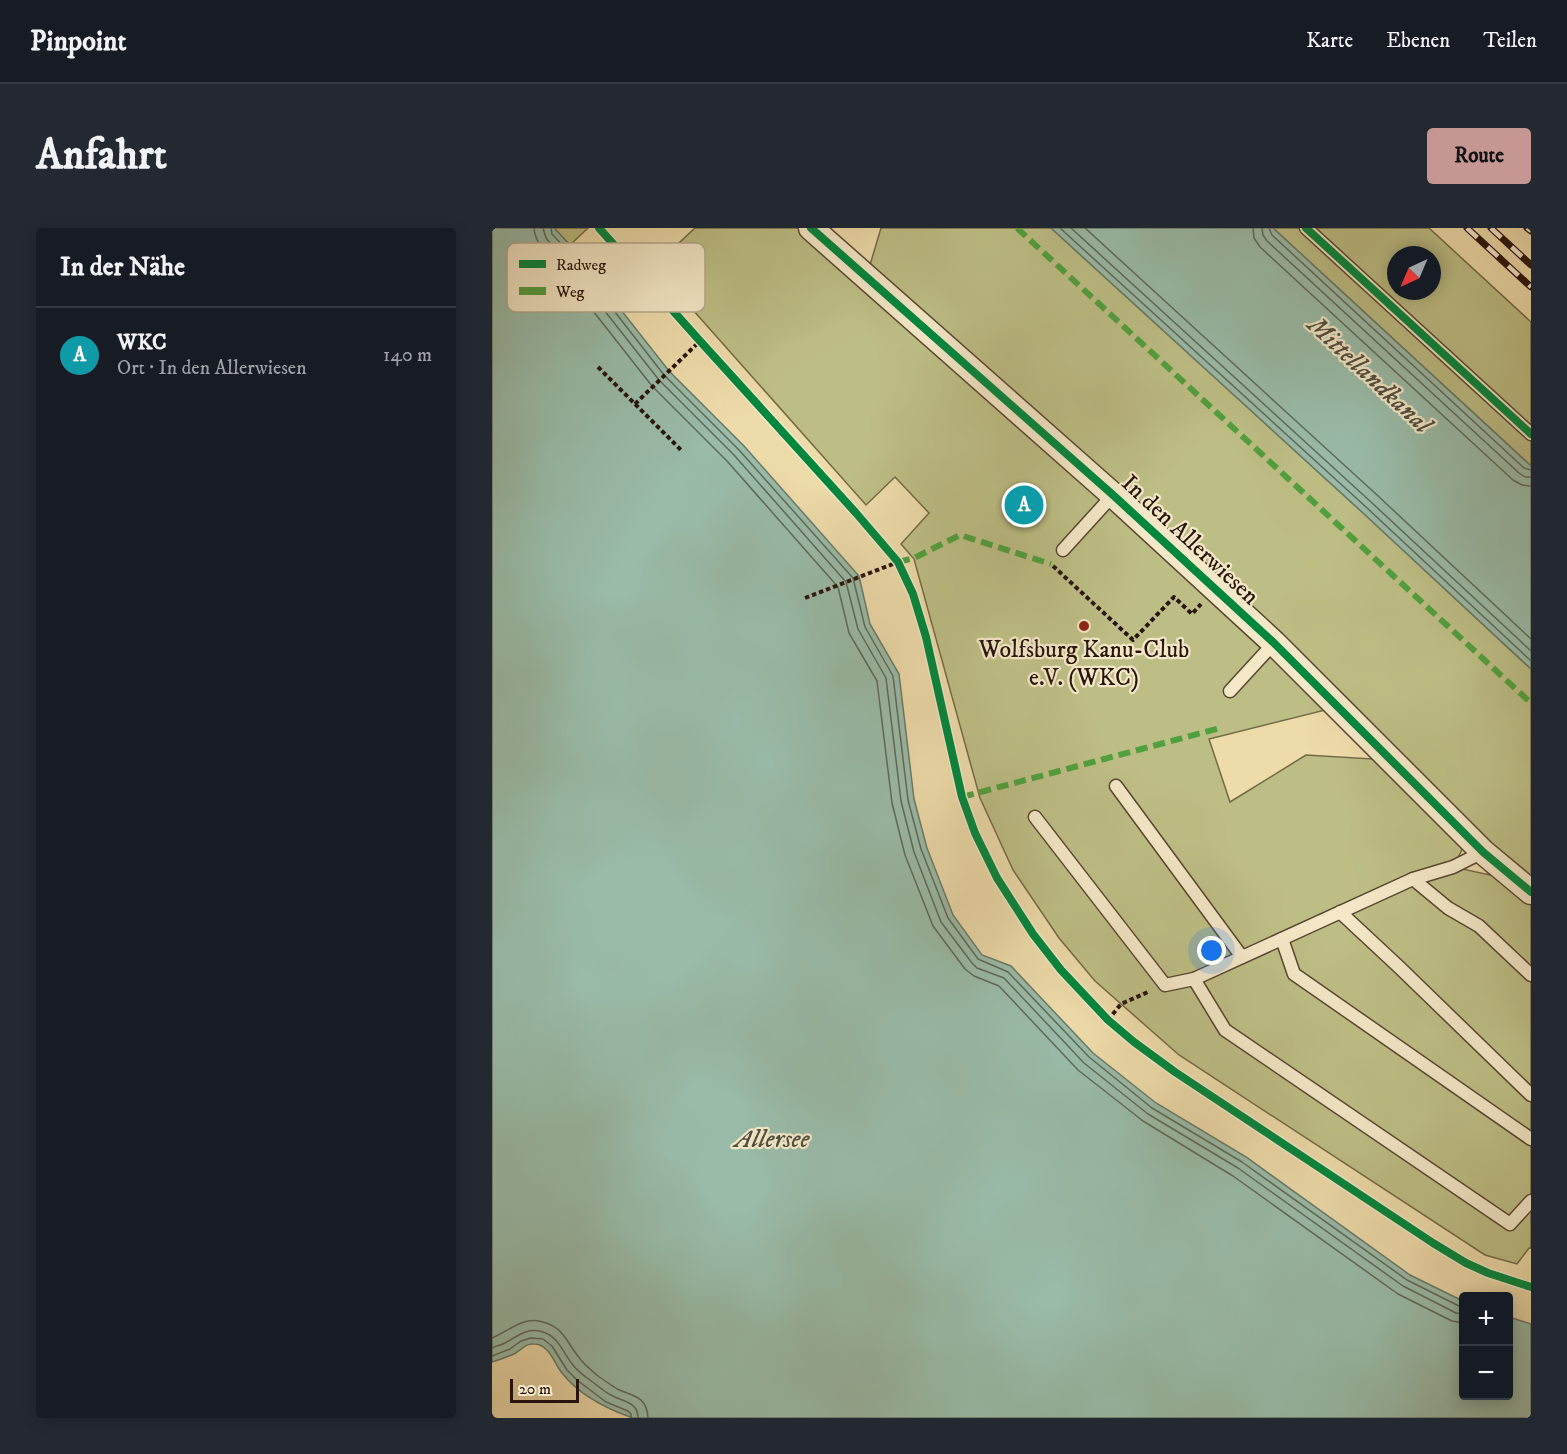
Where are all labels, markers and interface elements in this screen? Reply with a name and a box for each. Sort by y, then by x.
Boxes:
text: Pinpoint [30,24,126,59]
text: Karte [1306,28,1353,54]
text: Ebenen [1386,28,1450,54]
text: Teilen [1483,28,1537,54]
button: Route [1427,128,1531,184]
text: Anfahrt [36,130,167,182]
legend [507,243,705,312]
north arrow [1387,246,1441,300]
text: In der Nähe [60,251,185,284]
text: Radweg [556,255,606,275]
text: Weg [555,282,585,302]
water label: Mittellandkanal [1299,308,1440,443]
text: WKC [117,329,167,356]
text: A [73,343,86,368]
text: 140 m [383,343,432,368]
text: Ort · In den Allerwiesen [117,356,307,381]
street label: In den Allerwiesen [1115,468,1266,612]
pin: A [1004,482,1044,528]
marker: Wolfsburg Kanu-Club e.V. (WKC) [1077,619,1091,633]
place label: Wolfsburg Kanu-Club e.V. (WKC) [978,635,1189,693]
your location [1197,936,1226,965]
water label: Allersee [732,1123,810,1156]
map controls [1459,1292,1513,1400]
button: + [1459,1292,1513,1346]
button: − [1459,1346,1513,1400]
scale bar [510,1376,579,1404]
text: 20 m [519,1379,551,1399]

